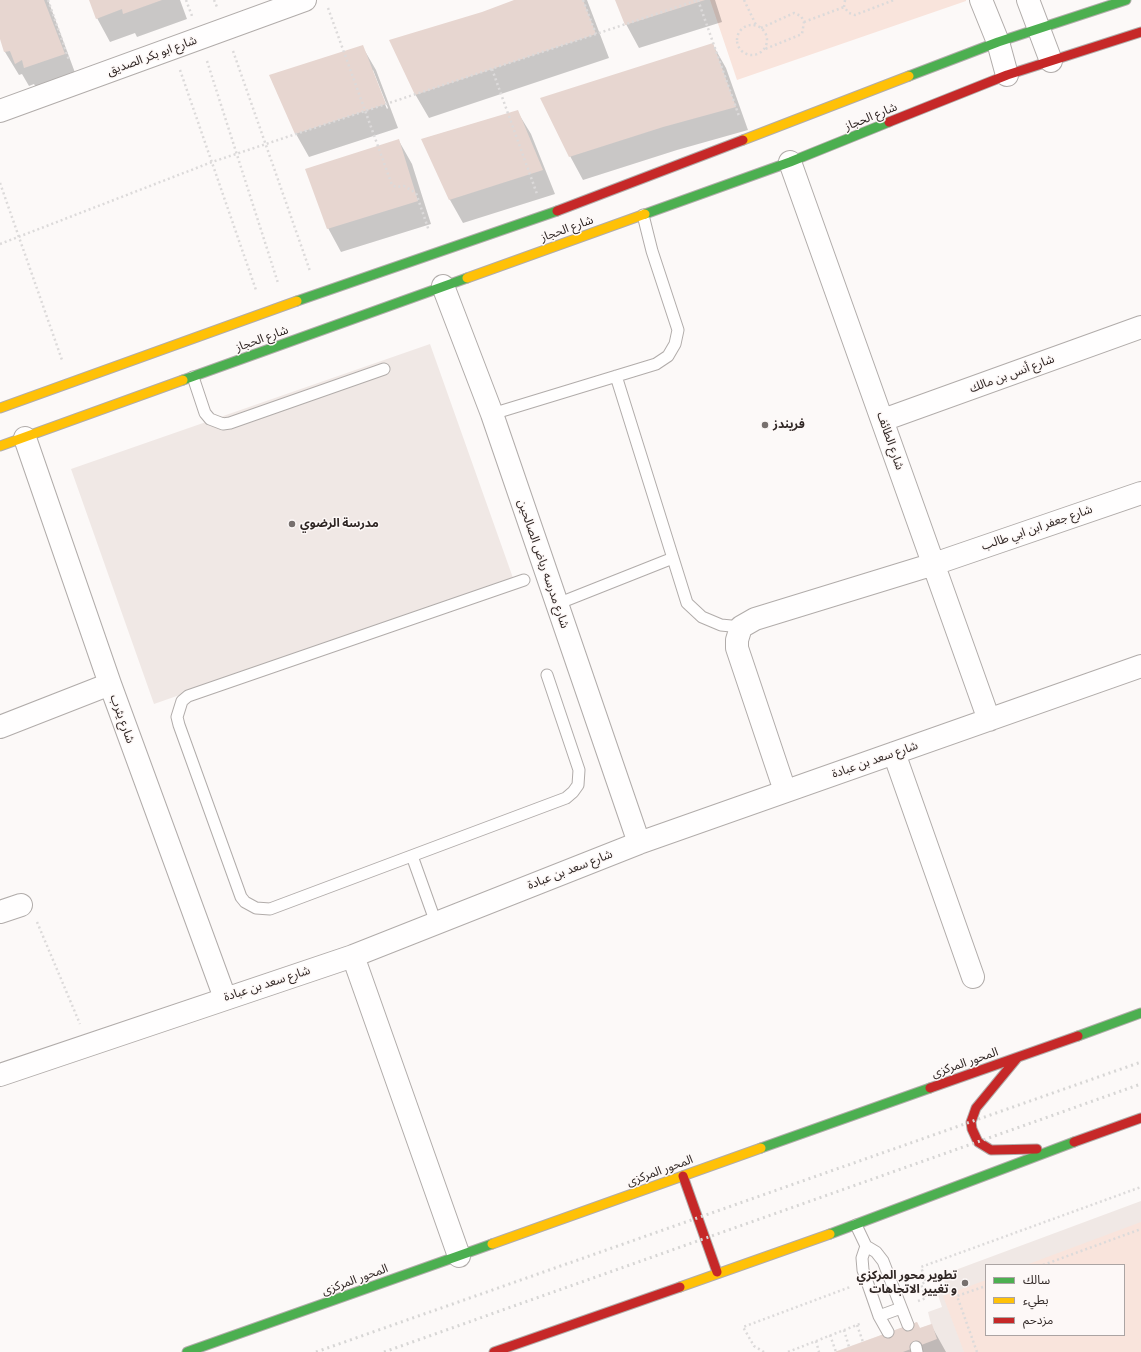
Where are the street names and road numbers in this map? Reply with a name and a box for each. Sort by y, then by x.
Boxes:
street label: شارع ابو بكر الصديق [105,33,199,79]
street label: شارع الحجاز [843,100,899,134]
street label: شارع الحجاز [539,213,595,245]
street label: شارع الحجاز [234,323,290,355]
street label: شارع أنس بن مالك [968,352,1056,396]
street label: شارع الطائف [873,410,907,472]
street label: شارع مدرسه رياض الصالحين [514,498,572,630]
street label: شارع جعفر ابن ابي طالب [980,502,1094,554]
street label: شارع يثرب [107,693,137,745]
street label: شارع سعد بن عبادة [830,739,920,781]
street label: شارع سعد بن عبادة [525,847,615,893]
street label: شارع سعد بن عبادة [222,963,312,1005]
street label: المحور المركزى [930,1045,1000,1081]
street label: المحور المركزى [625,1152,695,1190]
street label: المحور المركزى [320,1261,390,1299]

